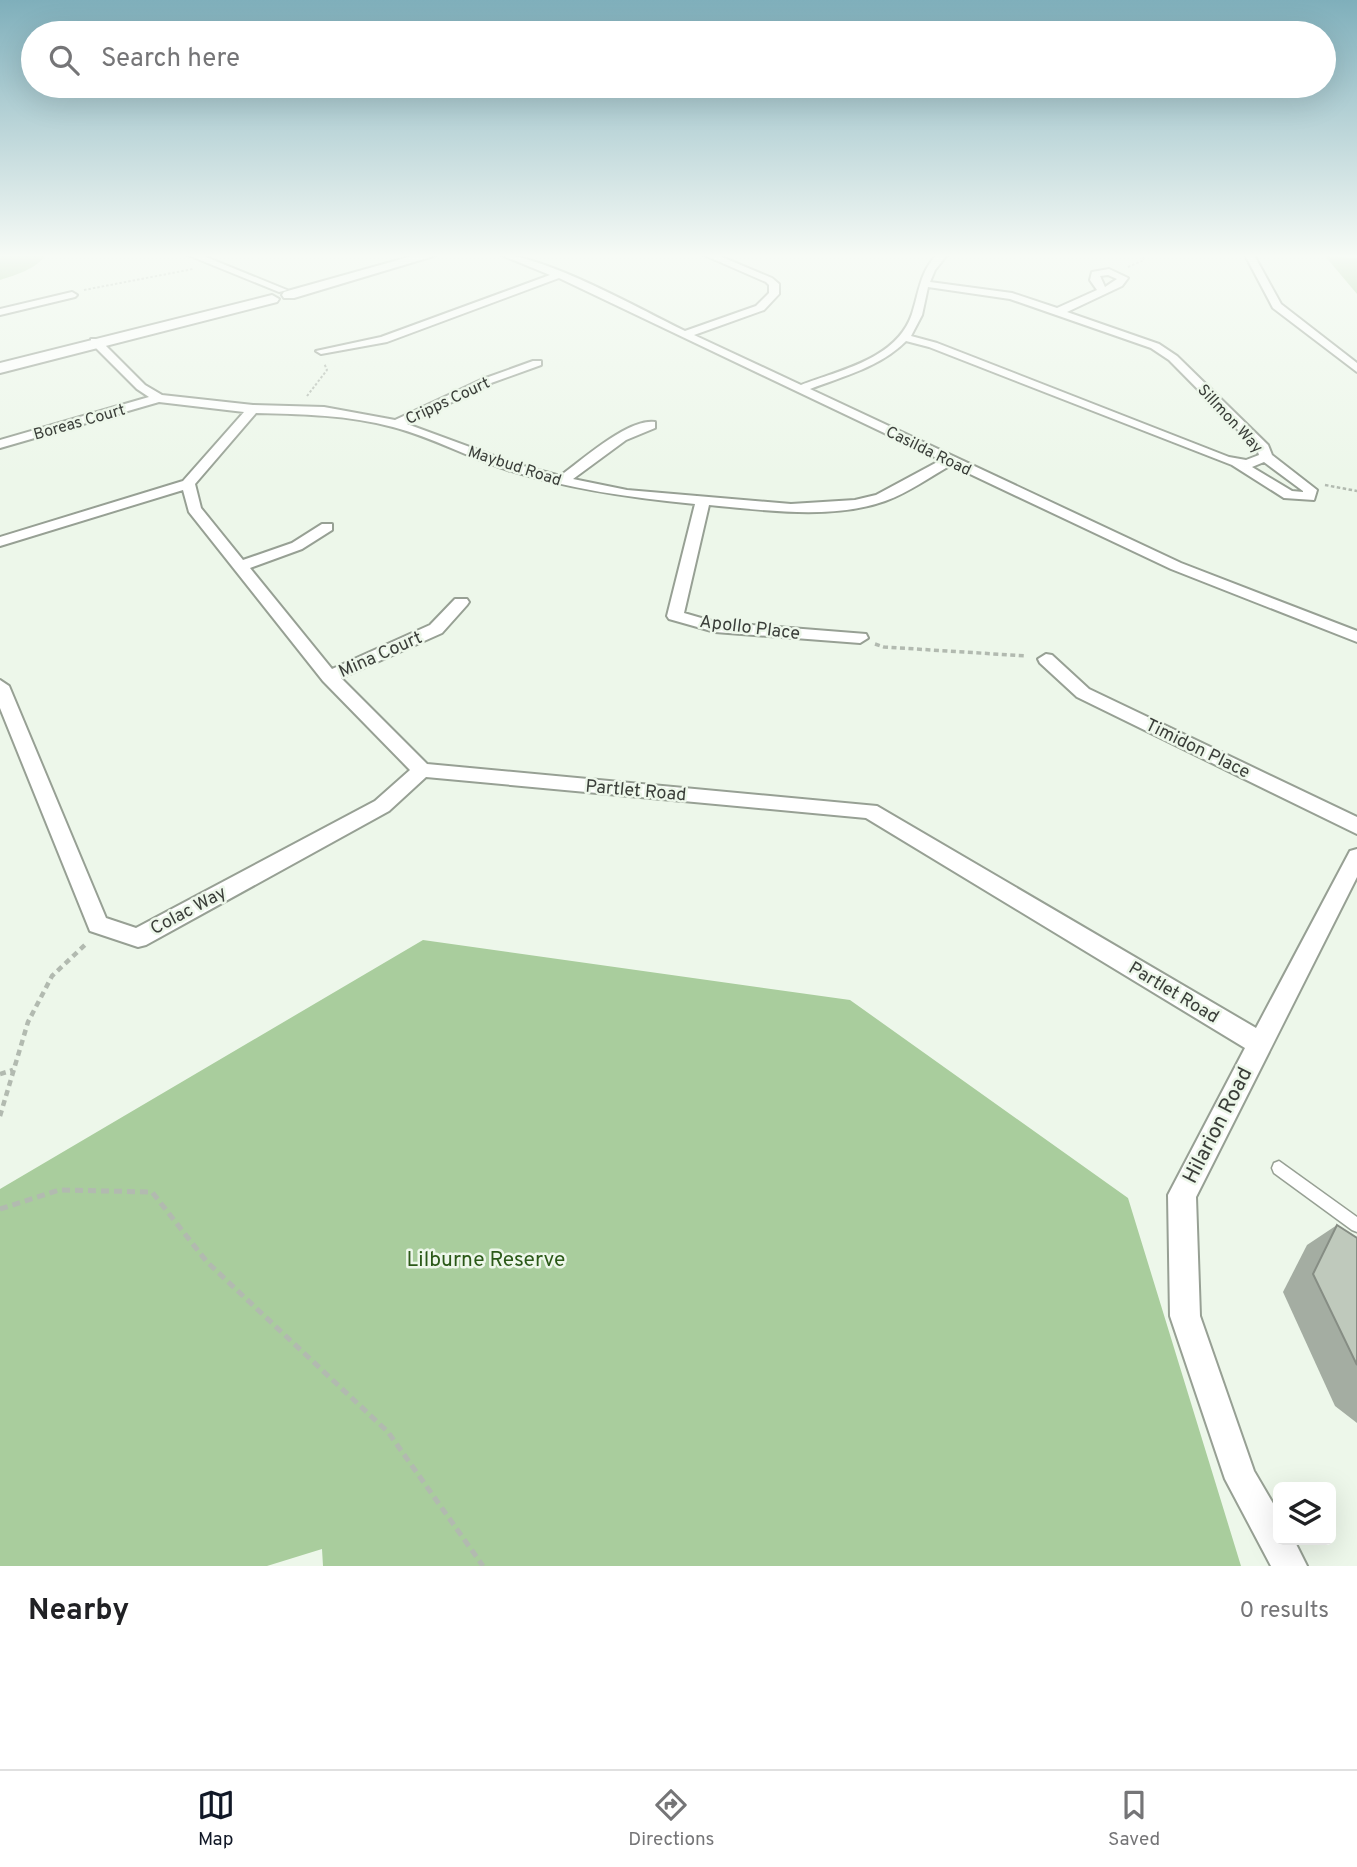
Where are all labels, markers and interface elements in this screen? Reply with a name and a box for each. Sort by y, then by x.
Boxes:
search box [21,21,1336,98]
icon: search [45,41,83,79]
text: Search here [101,43,240,76]
street label: Cripps Court [403,374,493,430]
street label: Sillmon Way [1193,381,1267,458]
street label: Boreas Court [31,400,128,446]
street label: Casilda Road [882,422,974,481]
street label: Maybud Road [465,442,564,491]
street label: Apollo Place [698,611,801,646]
street label: Mina Court [335,627,426,684]
street label: Timidon Place [1141,714,1254,785]
street label: Partlet Road [584,776,687,807]
street label: Colac Way [147,882,231,941]
street label: Partlet Road [1124,957,1223,1029]
street label: Hilarion Road [1177,1063,1259,1189]
park label: Lilburne Reserve [407,1247,565,1274]
map controls [1273,1482,1336,1545]
button: layers [1273,1482,1336,1545]
text: Nearby [28,1593,129,1630]
text: 0 results [1240,1597,1329,1626]
tab: Map [197,1786,235,1852]
tab: Directions [628,1786,715,1852]
tab: Saved [1108,1786,1160,1852]

